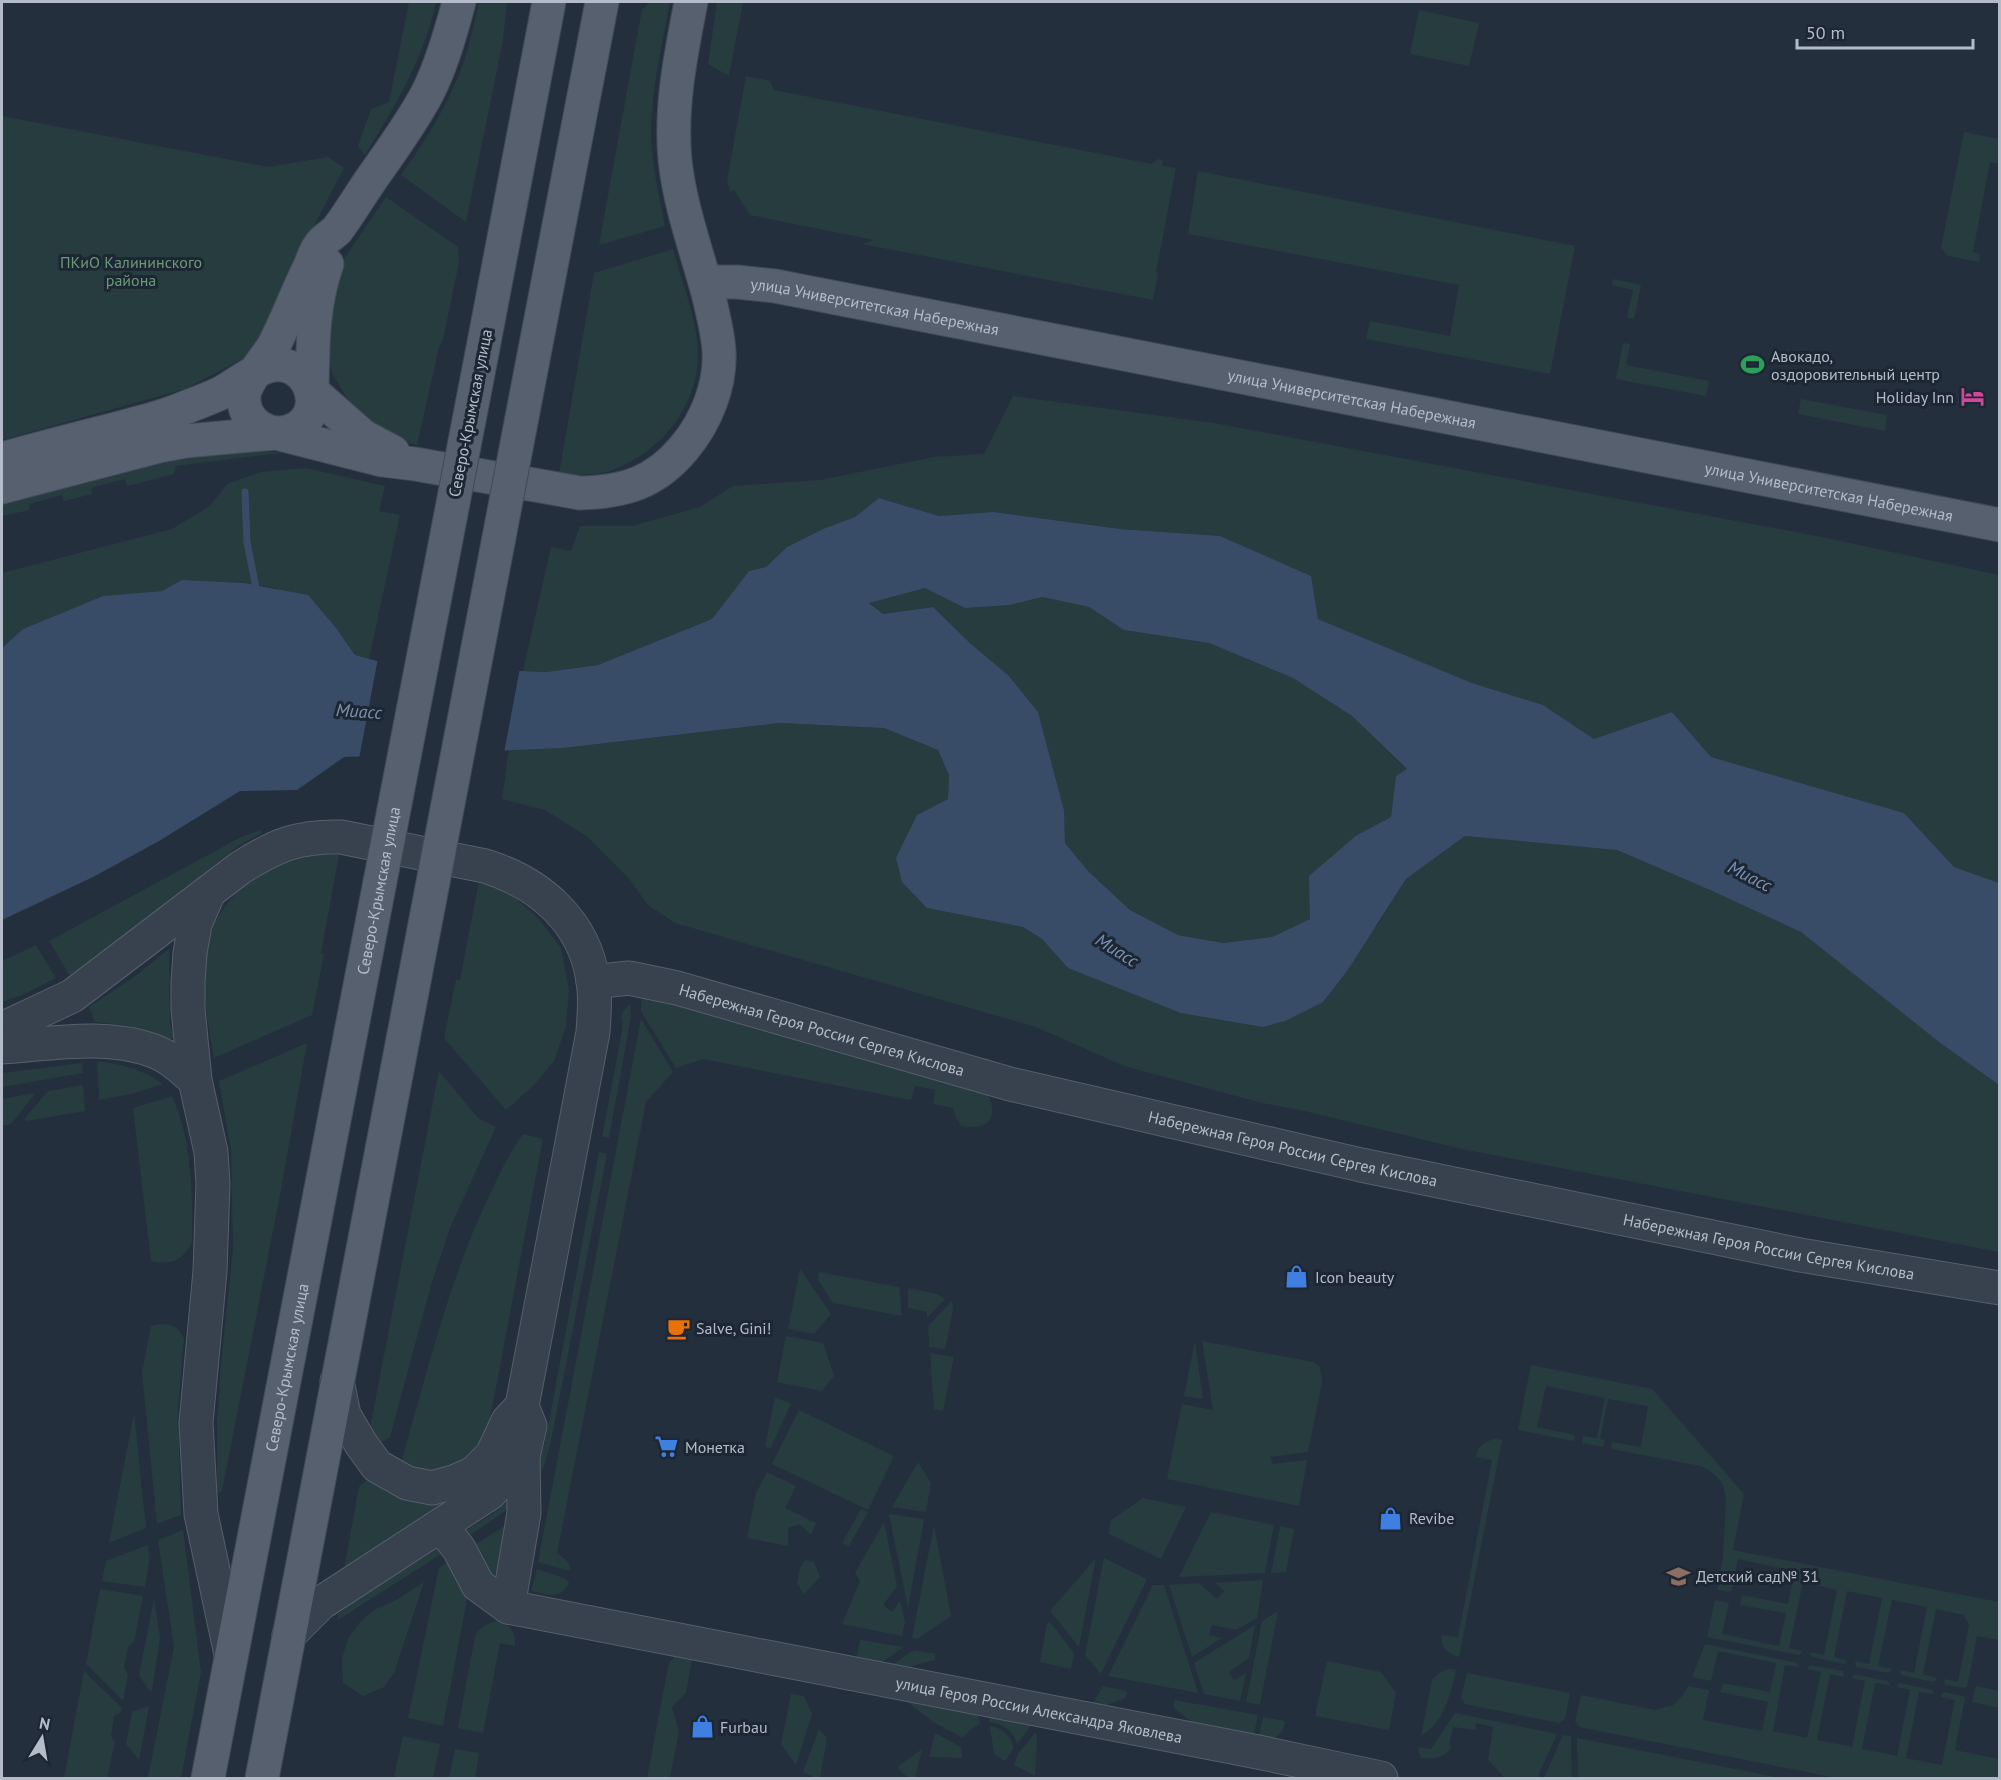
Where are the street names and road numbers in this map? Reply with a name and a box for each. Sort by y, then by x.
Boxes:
street label: улица Университетская Набережная [750,273,1001,340]
street label: Северо-Крымская улица [444,327,496,499]
street label: улица Университетская Набережная [1226,365,1478,433]
street label: улица Университетская Набережная [1703,458,1955,526]
street label: Северо-Крымская улица [352,805,404,976]
street label: Набережная Героя России Сергея Кислова [677,979,967,1080]
street label: Набережная Героя России Сергея Кислова [1146,1106,1439,1190]
street label: Набережная Героя России Сергея Кислова [1622,1209,1916,1284]
street label: Северо-Крымская улица [261,1282,313,1453]
street label: улица Героя России Александра Яковлева [894,1672,1184,1747]

